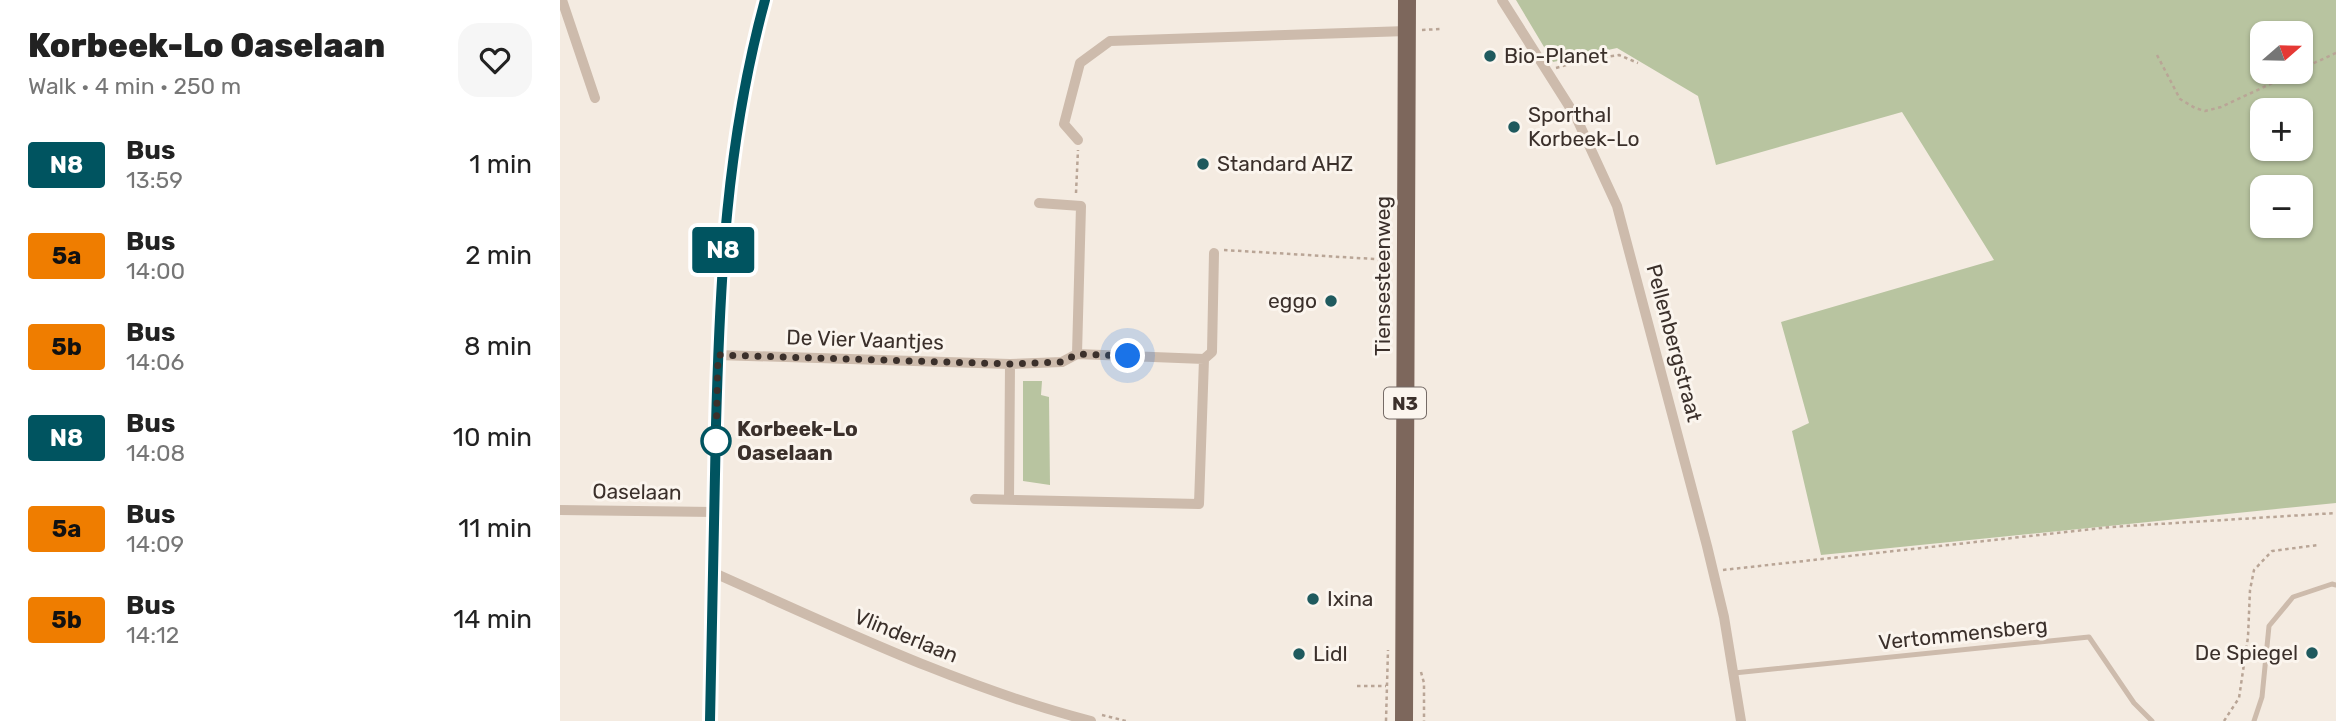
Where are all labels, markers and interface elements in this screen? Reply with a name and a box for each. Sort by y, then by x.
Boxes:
north arrow [2250,21,2314,84]
map controls [2250,21,2313,238]
button: heart [458,23,532,97]
text: Korbeek-Lo Oaselaan [28,26,385,65]
place label: Bio-Planet [1504,43,1608,68]
marker: Bio-Planet [1482,48,1498,64]
text: Walk · 4 min · 250 m [28,72,241,100]
button: + [2250,98,2313,161]
place label: Sporthal Korbeek-Lo [1528,102,1640,151]
marker: Sporthal Korbeek-Lo [1506,119,1522,135]
text: Bus [126,135,175,166]
text: 1 min [469,149,532,180]
text: N8 [50,151,83,179]
place label: Standard AHZ [1217,151,1353,176]
marker: Standard AHZ [1195,156,1211,172]
text: 13:59 [126,166,183,194]
button: − [2250,175,2313,238]
street label: Tiensesteenweg [1370,196,1395,356]
text: Bus [126,226,175,257]
line badge: N8 [692,227,754,273]
text: N8 [706,236,740,264]
text: 2 min [465,240,532,271]
text: 5a [52,242,81,270]
text: 14:00 [126,257,185,285]
street label: Pellenbergstraat [1641,261,1708,425]
place label: eggo [1268,288,1317,313]
marker: eggo [1323,293,1339,309]
text: Bus [126,317,175,348]
street label: De Vier Vaantjes [786,324,944,355]
text: 8 min [464,331,532,362]
text: 5b [51,333,82,361]
your location [1110,338,1145,373]
text: 14:06 [126,348,185,376]
road number: N3 [1384,388,1426,418]
text: Bus [126,408,175,439]
place label: Korbeek-Lo Oaselaan [737,416,858,465]
text: 10 min [453,422,532,453]
text: N8 [50,424,83,452]
marker: Korbeek-Lo Oaselaan [701,426,731,456]
text: 14:08 [126,439,185,467]
street label: Oaselaan [592,478,682,505]
text: Bus [126,499,175,530]
text: 11 min [458,513,532,544]
text: 5a [52,515,81,543]
text: 14:09 [126,530,184,558]
place label: Ixina [1327,586,1373,611]
text: Bus [126,590,175,621]
marker: Ixina [1305,591,1321,607]
street label: Vlinderlaan [851,603,962,668]
text: 14 min [453,604,532,635]
text: 5b [51,606,82,634]
street label: Vertommensberg [1877,612,2049,655]
text: 14:12 [126,621,179,649]
place label: De Spiegel [2195,640,2298,665]
place label: Lidl [1313,641,1348,666]
marker: De Spiegel [2304,645,2320,661]
marker: Lidl [1291,646,1307,662]

